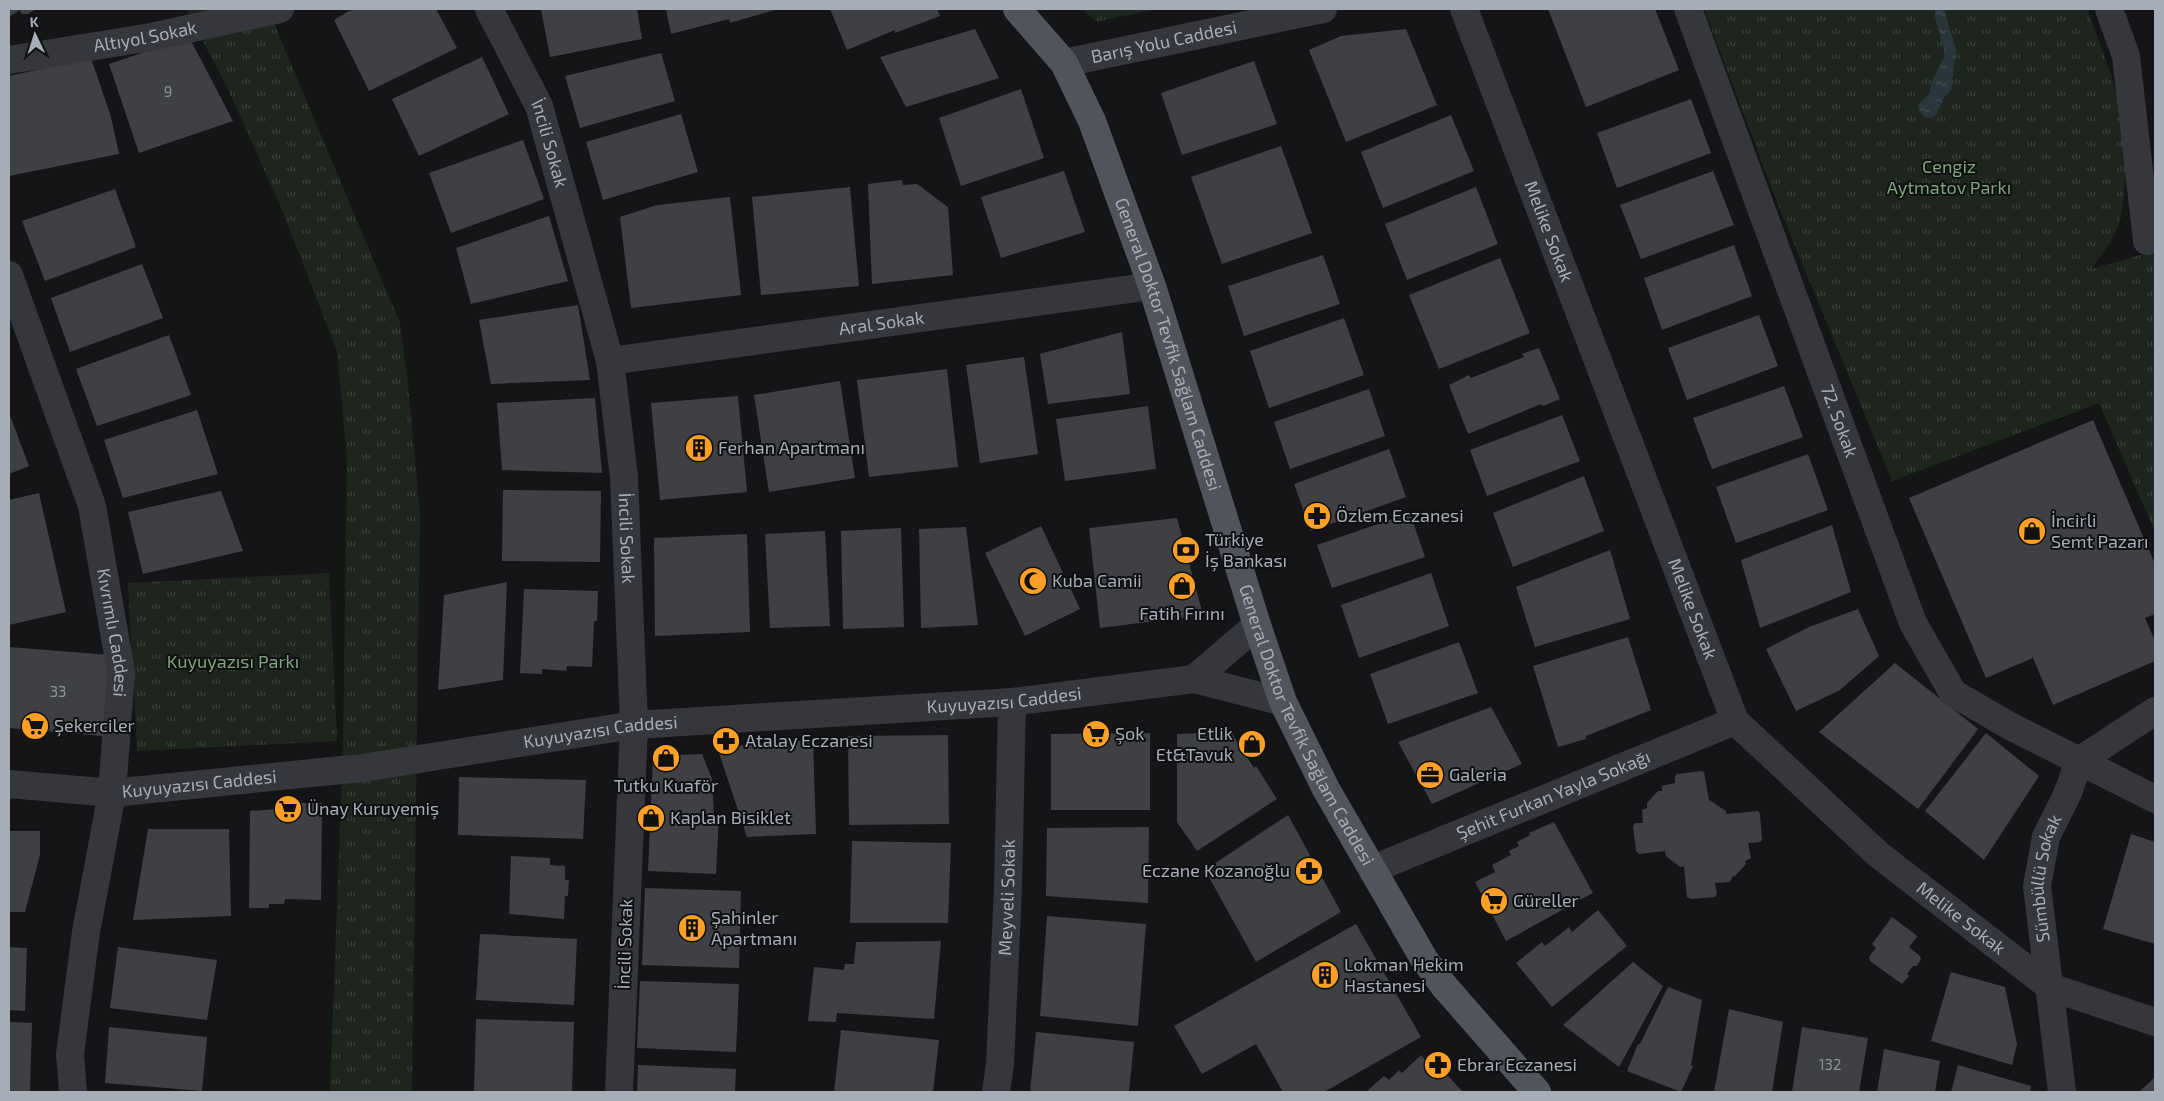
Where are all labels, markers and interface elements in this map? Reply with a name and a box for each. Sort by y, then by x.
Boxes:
north arrow [10,10,60,60]
text: K [29,13,39,30]
street label: Altıyol Sokak [92,15,199,56]
street label: Barış Yolu Caddesi [1089,15,1239,67]
house number: 9 [164,82,172,100]
street label: İncili Sokak [527,95,573,190]
park label: Cengiz Aytmatov Parkı [1887,155,2011,198]
street label: Melike Sokak [1520,177,1579,285]
street label: General Doktor Tevfik Sağlam Caddesi [1111,195,1227,493]
street label: Aral Sokak [837,306,925,339]
street label: 72. Sokak [1817,381,1863,460]
building icon: Ferhan Apartmanı [684,433,714,463]
place label: Ferhan Apartmanı [718,436,865,458]
street label: İncili Sokak [615,492,640,584]
pharmacy icon: Özlem Eczanesi [1302,501,1332,531]
place label: Özlem Eczanesi [1336,504,1464,526]
place label: İncirli Semt Pazarı [2051,509,2149,552]
shop icon: İncirli Semt Pazarı [2017,516,2047,546]
place label: Türkiye İş Bankası [1205,528,1287,572]
bank icon: Türkiye İş Bankası [1171,535,1201,565]
street label: Melike Sokak [1664,555,1723,662]
street label: Kıvrımlı Caddesi [93,566,133,698]
mosque icon: Kuba Camii [1018,566,1048,596]
place label: Kuba Camii [1052,569,1142,591]
shop icon: Fatih Fırını [1167,571,1197,601]
street label: General Doktor Tevfik Sağlam Caddesi [1235,581,1380,869]
place label: Fatih Fırını [1139,602,1225,624]
park label: Kuyuyazısı Parkı [167,650,299,672]
street label: Kuyuyazısı Caddesi [926,681,1083,717]
house number: 33 [50,682,66,700]
street label: Kuyuyazısı Caddesi [522,710,678,752]
supermarket icon: Şekerciler [20,711,50,741]
place label: Şekerciler [54,714,135,737]
supermarket icon: Şok [1081,719,1111,749]
place label: Şok [1115,722,1144,745]
place label: Etlik Et&Tavuk [1156,722,1233,765]
pharmacy icon: Atalay Eczanesi [711,726,741,756]
place label: Atalay Eczanesi [745,729,873,751]
shop icon: Etlik Et&Tavuk [1237,729,1267,759]
shop icon: Tutku Kuaför [651,743,681,773]
street label: Şehit Furkan Yayla Sokağı [1453,745,1653,845]
office icon: Galeria [1415,760,1445,790]
place label: Galeria [1449,763,1507,785]
street label: Kuyuyazısı Caddesi [121,765,277,802]
place label: Tutku Kuaför [614,774,718,796]
supermarket icon: Ünay Kuruyemiş [273,794,303,824]
place label: Ünay Kuruyemiş [307,797,439,820]
shop icon: Kaplan Bisiklet [636,803,666,833]
place label: Kaplan Bisiklet [670,806,791,828]
street label: Sümbüllü Sokak [2025,810,2066,944]
street label: Meyveli Sokak [993,839,1019,956]
pharmacy icon: Eczane Kozanoğlu [1294,856,1324,886]
place label: Eczane Kozanoğlu [1142,859,1290,881]
street label: Melike Sokak [1913,876,2010,959]
supermarket icon: Güreller [1479,886,1509,916]
place label: Güreller [1513,889,1579,911]
street label: İncili Sokak [611,898,637,990]
place label: Şahinler Apartmanı [711,906,797,949]
building icon: Şahinler Apartmanı [677,913,707,943]
place label: Lokman Hekim Hastanesi [1344,953,1464,996]
building icon: Lokman Hekim Hastanesi [1310,960,1340,990]
pharmacy icon: Ebrar Eczanesi [1423,1050,1453,1080]
place label: Ebrar Eczanesi [1457,1053,1577,1075]
house number: 132 [1819,1055,1841,1073]

